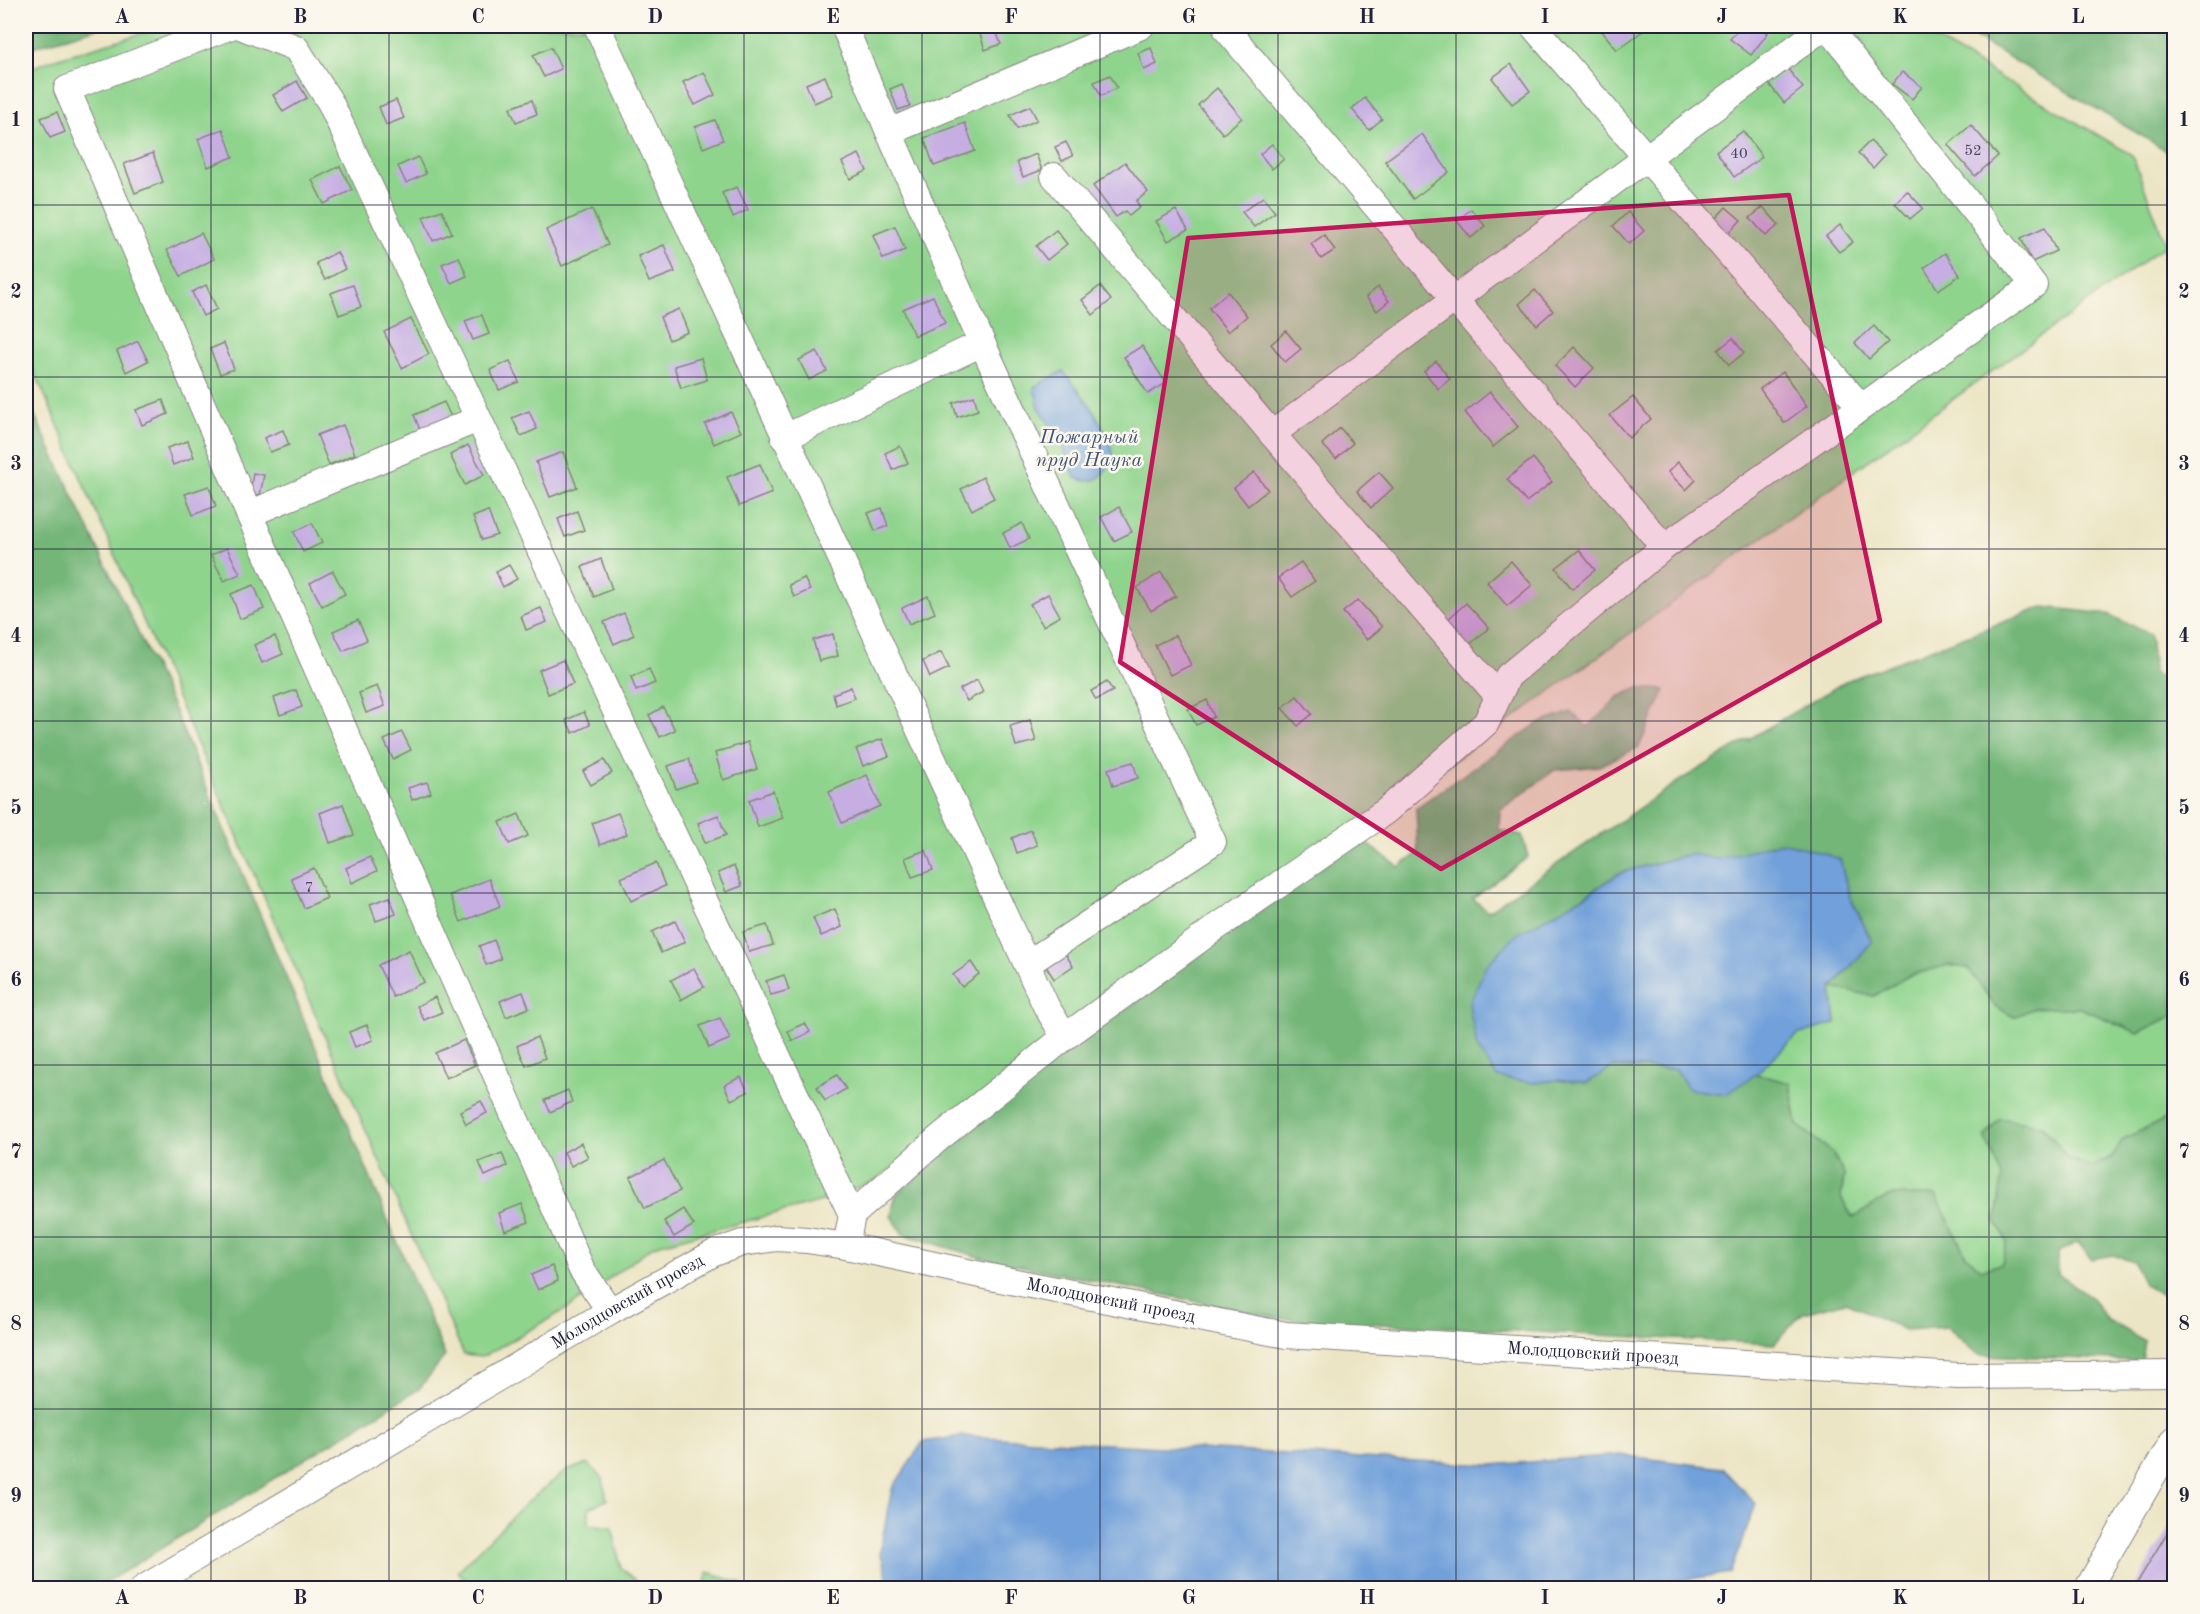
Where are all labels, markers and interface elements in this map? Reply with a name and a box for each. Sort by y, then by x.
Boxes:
text: A [114,8,130,28]
text: B [293,8,307,28]
text: C [471,8,485,28]
text: D [647,8,663,28]
text: E [826,8,840,28]
text: F [1004,8,1018,28]
text: G [1182,8,1196,28]
text: H [1359,8,1375,28]
text: I [1541,8,1549,28]
text: J [1717,8,1728,28]
text: K [1892,8,1908,28]
text: L [2071,8,2085,28]
text: 1 [10,111,22,131]
text: 1 [2178,111,2190,131]
house number: 52 [1964,144,1982,159]
house number: 40 [1730,147,1748,162]
text: 2 [10,283,22,303]
text: 2 [2178,283,2190,303]
water label: Пожарный пруд Наука [1036,428,1143,471]
text: 3 [10,455,22,475]
text: 3 [2178,455,2190,475]
text: 4 [10,627,22,647]
text: 4 [2178,627,2190,647]
text: 5 [10,798,22,819]
text: 5 [2178,798,2190,819]
house number: 7 [305,881,313,896]
text: 6 [10,971,22,991]
text: 6 [2178,971,2190,991]
text: 7 [10,1143,22,1163]
text: 7 [2178,1143,2190,1163]
street label: Молодцовский проезд [548,1251,707,1353]
street label: Молодцовский проезд [1024,1275,1197,1326]
text: 8 [10,1315,22,1335]
text: 8 [2178,1315,2190,1335]
street label: Молодцовский проезд [1506,1339,1679,1368]
text: 9 [10,1487,22,1507]
text: 9 [2178,1487,2190,1507]
text: A [114,1589,130,1609]
text: B [293,1589,307,1609]
text: C [471,1589,485,1609]
text: D [647,1589,663,1609]
text: E [826,1589,840,1609]
text: F [1004,1589,1018,1609]
text: G [1182,1589,1196,1609]
text: H [1359,1589,1375,1609]
text: I [1541,1589,1549,1609]
text: J [1717,1589,1728,1609]
text: K [1892,1589,1908,1609]
text: L [2071,1589,2085,1609]

